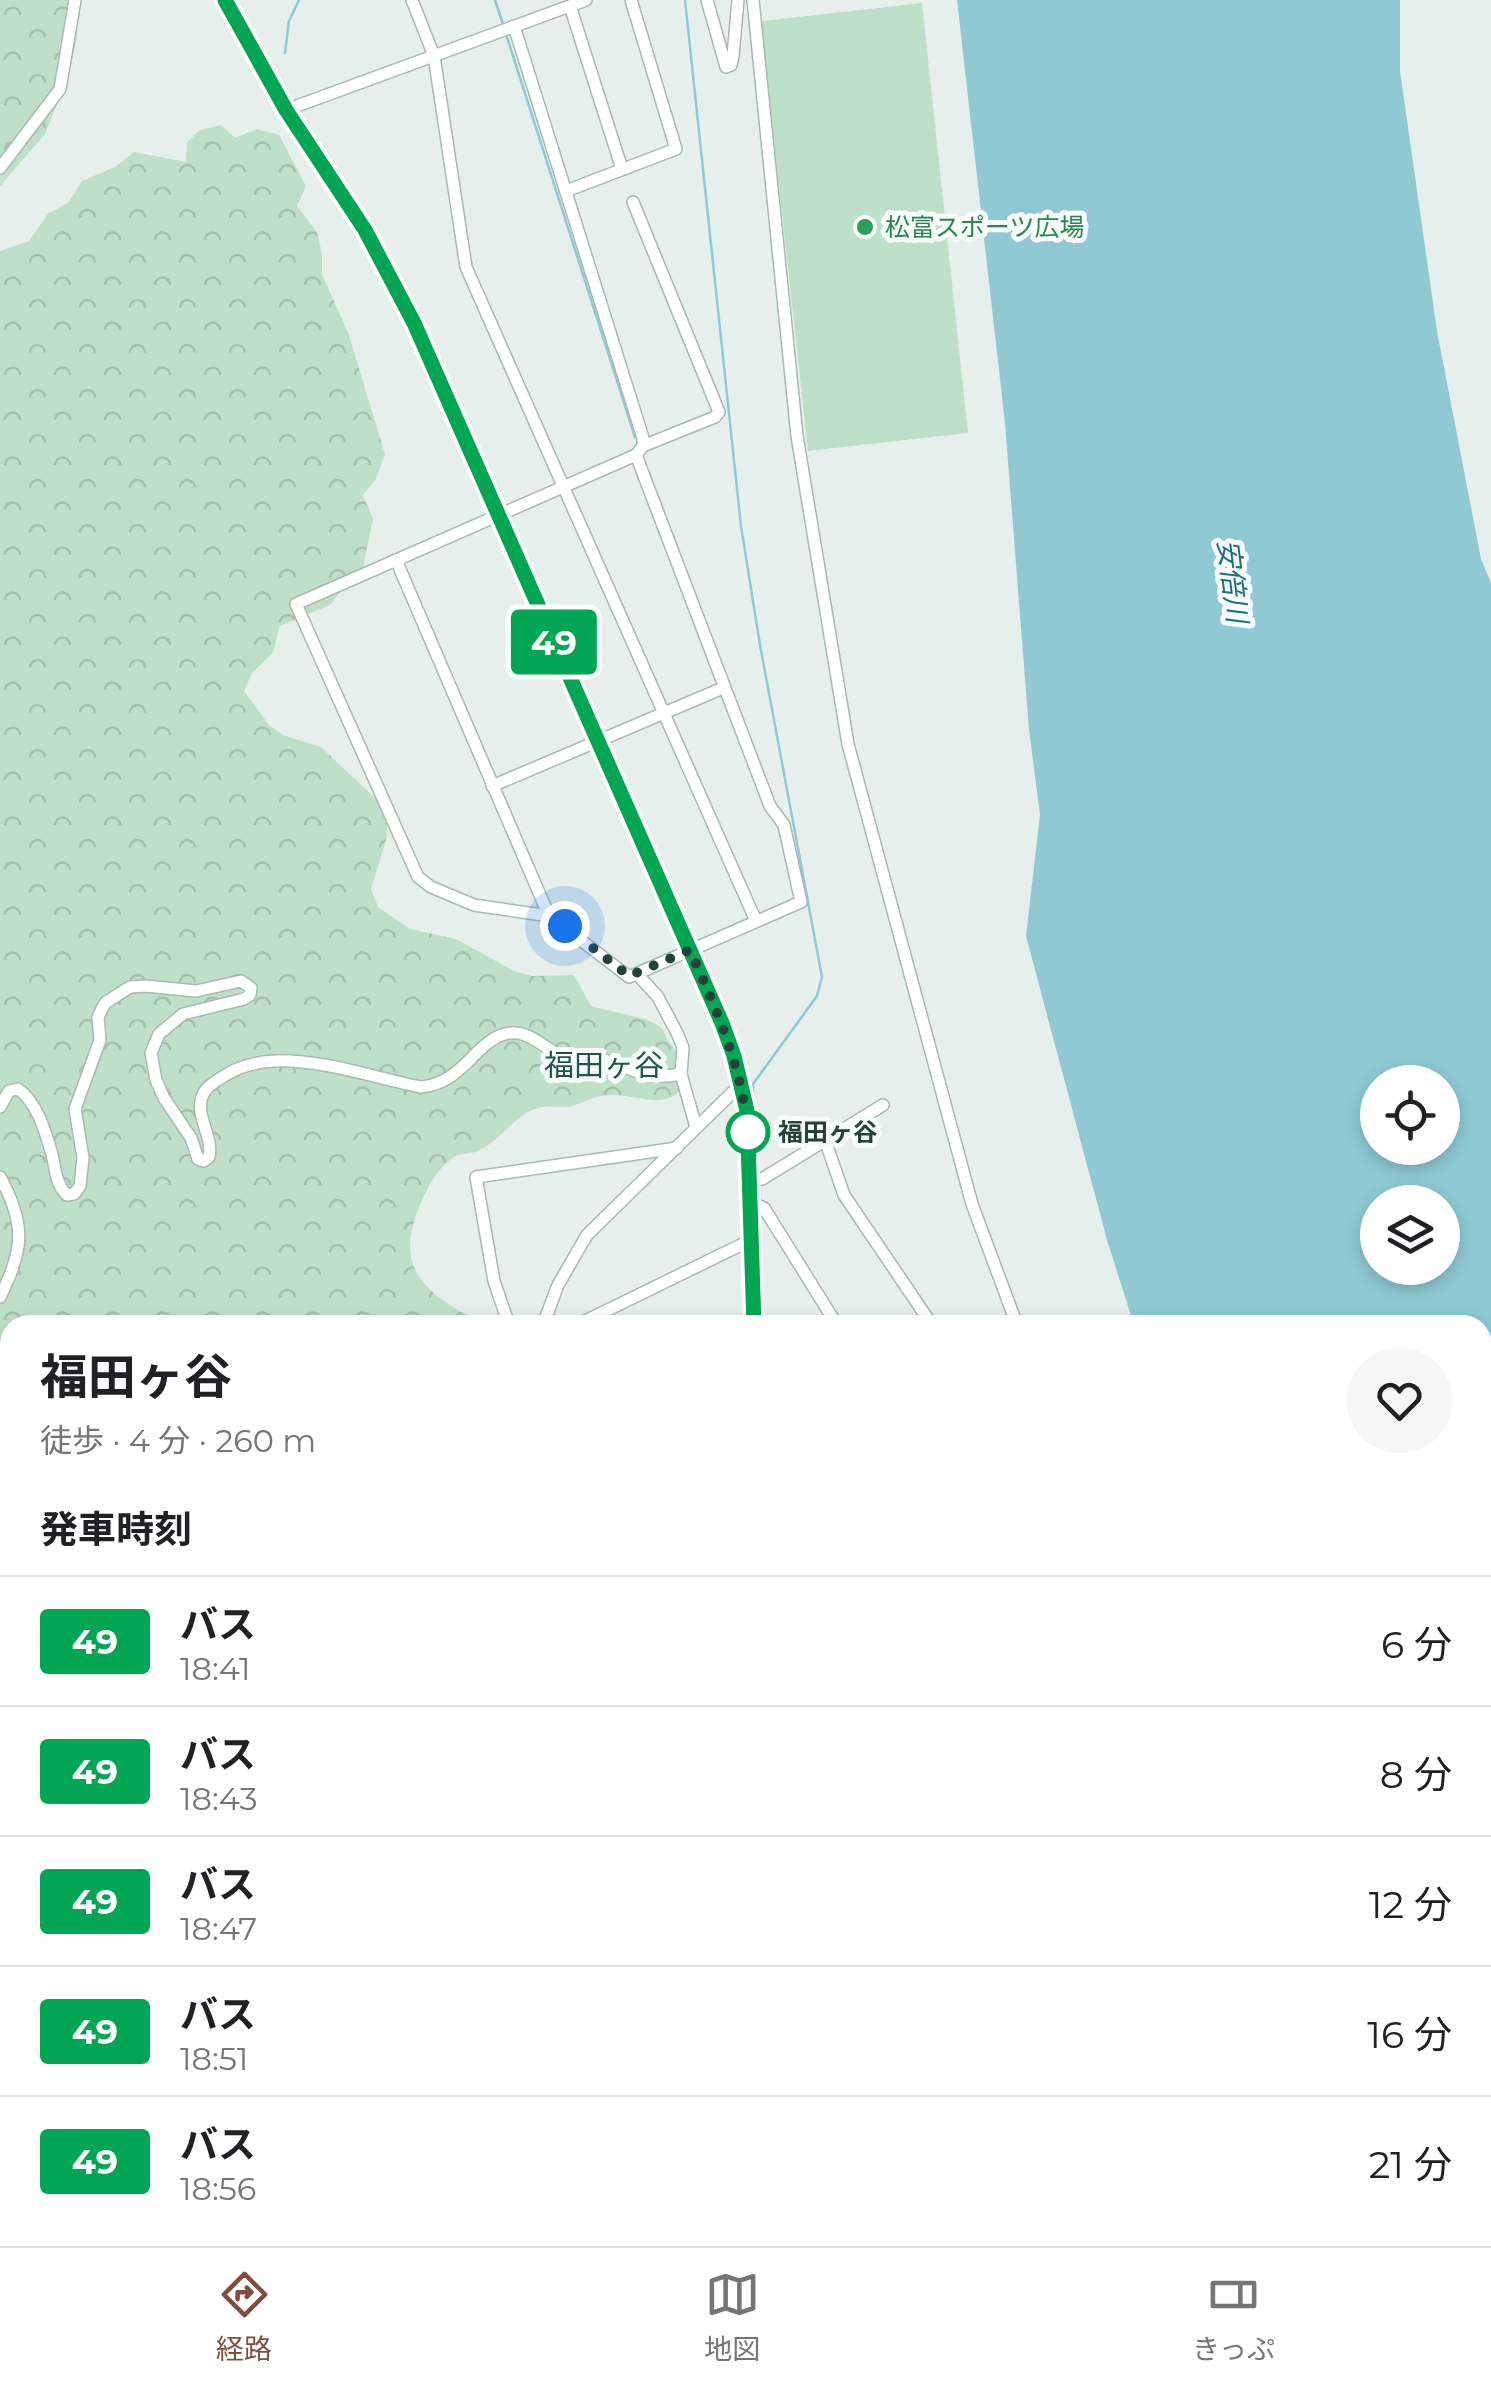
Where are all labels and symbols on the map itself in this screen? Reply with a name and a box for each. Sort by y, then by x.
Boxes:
place label: 松富スポーツ広場 [885,212,1085,242]
marker: 松富スポーツ広場 [854,216,876,238]
water label: 安倍川 [1211,537,1255,628]
line badge: 49 [509,610,599,674]
your location [540,901,590,951]
district label: 福田ヶ谷 [544,1047,664,1084]
marker: 福田ヶ谷 [727,1111,769,1153]
place label: 福田ヶ谷 [778,1117,878,1147]

